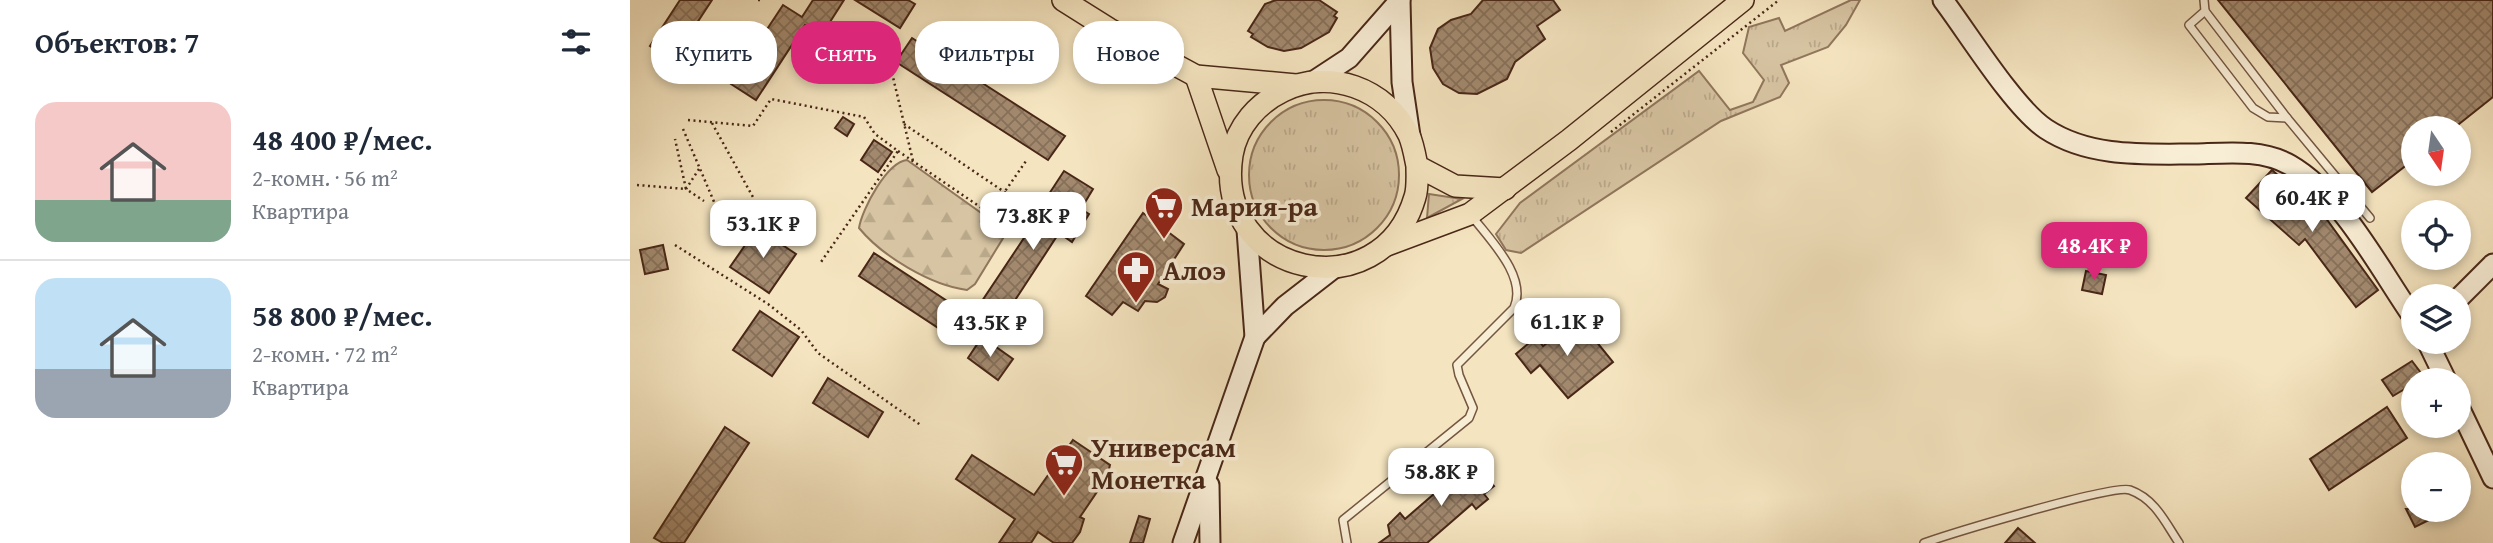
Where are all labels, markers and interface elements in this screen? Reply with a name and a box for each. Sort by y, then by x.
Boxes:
text: Объектов: 7 [35,20,199,64]
chip: Купить [651,21,777,84]
chip: Снять [791,21,901,84]
chip: Фильтры [915,21,1059,84]
chip: Новое [1073,21,1184,84]
icon: filters [557,23,595,61]
north arrow [2401,116,2471,186]
map controls [2401,116,2471,522]
text: 48 400 ₽/мес. [252,117,433,161]
icon: home [91,130,175,214]
text: 2-комн. · 56 m² [252,161,398,194]
pin: 60.4K ₽ [2247,174,2377,234]
text: 60.4K ₽ [2275,180,2349,213]
supermarket icon: Мария-ра [1143,185,1185,240]
place label: Мария-ра [1191,185,1318,226]
pin: 73.8K ₽ [968,192,1098,252]
text: Квартира [252,194,349,227]
text: 73.8K ₽ [996,198,1070,231]
button: locate [2401,200,2471,270]
pin: 53.1K ₽ [698,201,828,260]
text: 53.1K ₽ [726,206,800,239]
pin: 48.4K ₽ [2029,222,2159,282]
text: 48.4K ₽ [2057,228,2131,261]
pharmacy icon: Алоэ [1115,249,1157,304]
place label: Алоэ [1163,249,1226,290]
button: layers [2401,284,2471,354]
text: 58 800 ₽/мес. [252,293,433,337]
pin: 61.1K ₽ [1502,298,1632,358]
pin: 43.5K ₽ [925,300,1055,359]
text: 61.1K ₽ [1530,304,1604,337]
text: 43.5K ₽ [953,305,1027,338]
icon: home [91,306,175,390]
text: 2-комн. · 72 m² [252,337,398,370]
button: + [2401,368,2471,438]
text: Квартира [252,370,349,403]
place label: Универсам Монетка [1091,426,1236,499]
supermarket icon: Универсам Монетка [1043,442,1085,497]
pin: 58.8K ₽ [1376,448,1506,508]
button: − [2401,452,2471,522]
text: 58.8K ₽ [1404,454,1478,487]

